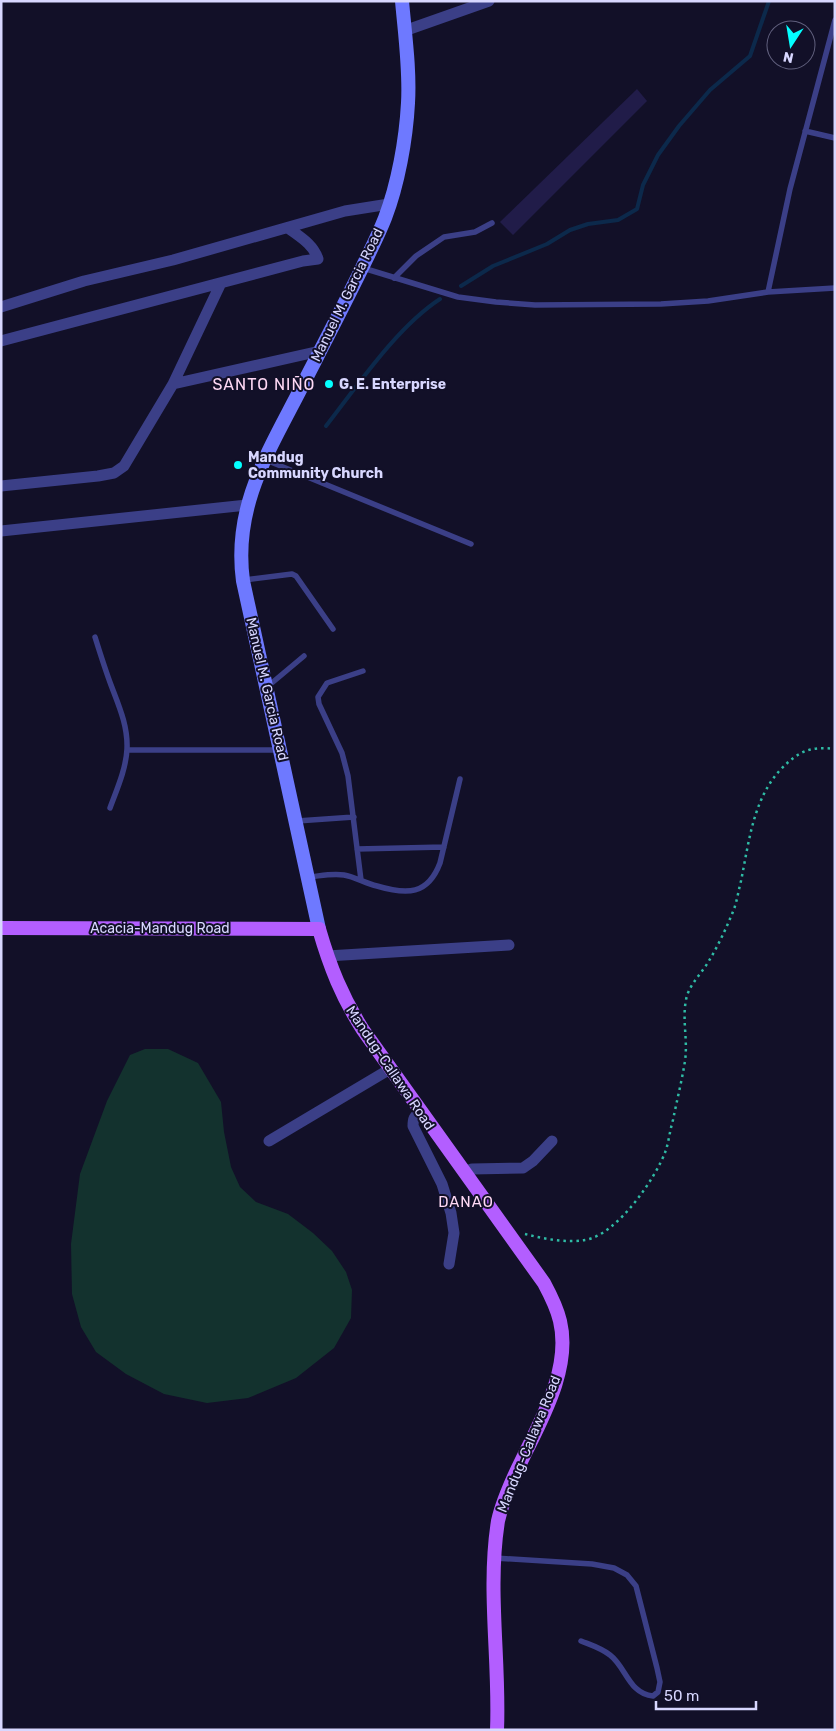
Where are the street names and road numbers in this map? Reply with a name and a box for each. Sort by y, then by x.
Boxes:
street label: Manuel M. Garcia Road [307,226,387,364]
street label: Manuel M. Garcia Road [242,616,292,762]
street label: Acacia-Mandug Road [90,920,230,937]
street label: Mandug-Callawa Road [342,1003,438,1133]
street label: Mandug-Callawa Road [494,1373,564,1515]

